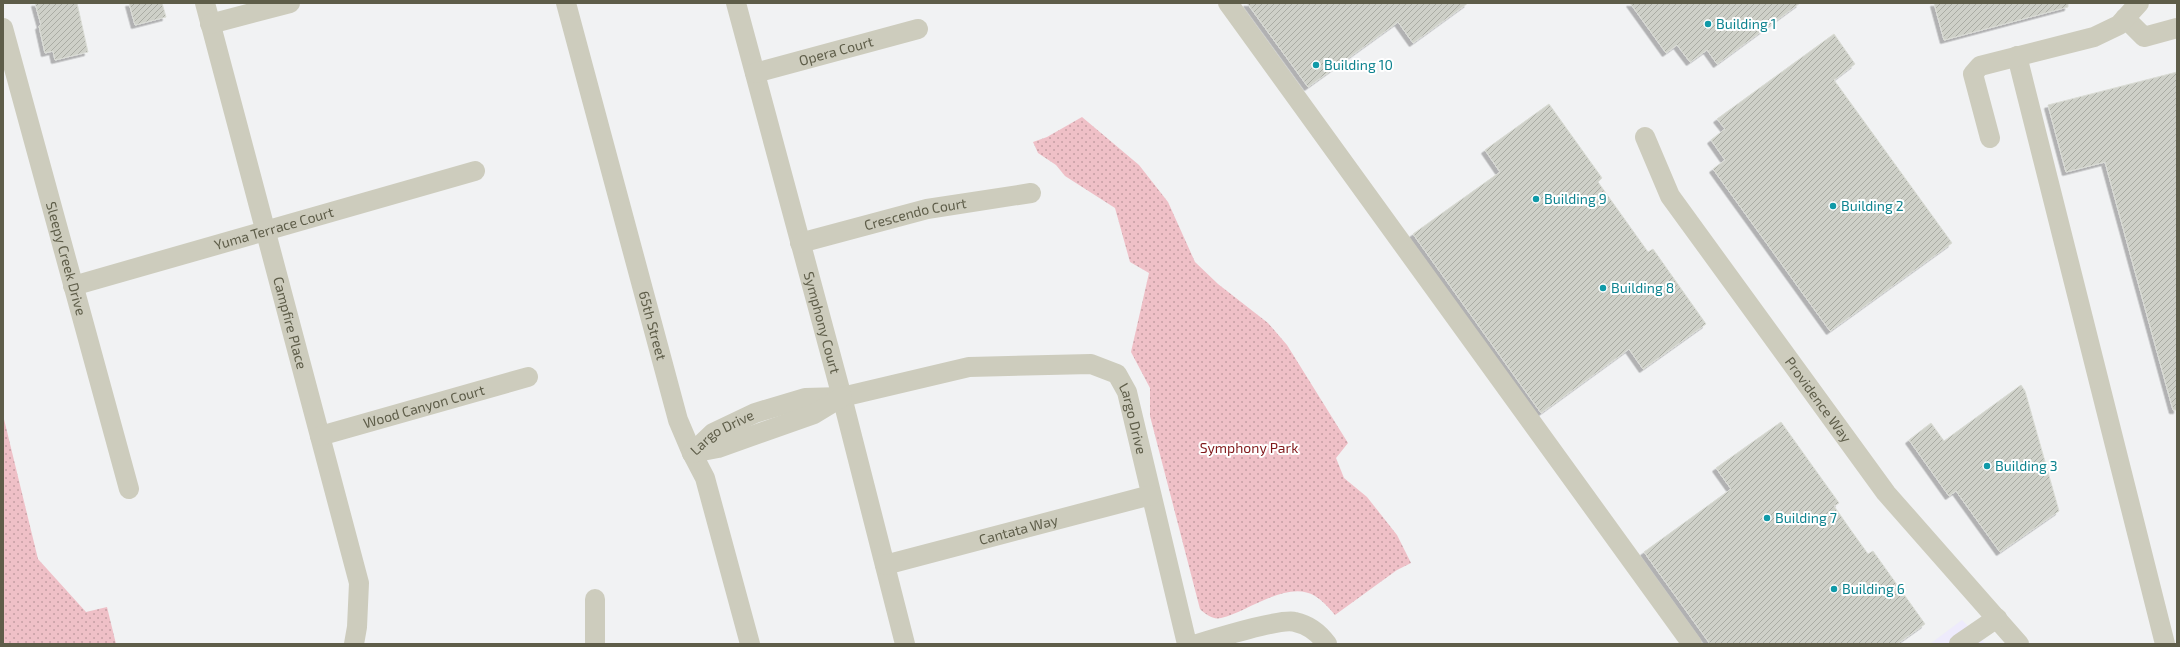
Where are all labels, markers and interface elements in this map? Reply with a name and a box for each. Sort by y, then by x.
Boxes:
place label: Building 1 [1716,15,1776,32]
marker: Building 1 [1703,19,1713,29]
street label: Opera Court [797,32,875,69]
place label: Building 10 [1324,56,1393,73]
marker: Building 10 [1311,60,1321,70]
place label: Building 9 [1544,190,1607,207]
street label: Crescendo Court [862,194,968,233]
marker: Building 9 [1531,194,1541,204]
place label: Building 2 [1841,197,1904,214]
street label: Sleepy Creek Drive [43,200,90,317]
marker: Building 2 [1828,201,1838,211]
street label: Yuma Terrace Court [212,203,335,253]
street label: Symphony Court [801,270,844,375]
street label: Campfire Place [270,275,311,371]
place label: Building 8 [1611,279,1674,296]
marker: Building 8 [1598,283,1608,293]
street label: 65th Street [636,289,671,362]
street label: Providence Way [1782,353,1856,446]
street label: Largo Drive [1116,380,1150,456]
street label: Wood Canyon Court [361,381,486,431]
street label: Largo Drive [686,406,756,458]
park label: Symphony Park [1200,439,1298,456]
place label: Building 3 [1995,457,2058,474]
marker: Building 3 [1982,461,1992,471]
place label: Building 7 [1775,509,1837,526]
street label: Cantata Way [977,511,1060,548]
marker: Building 7 [1762,513,1772,523]
place label: Building 6 [1842,580,1905,597]
marker: Building 6 [1829,584,1839,594]

